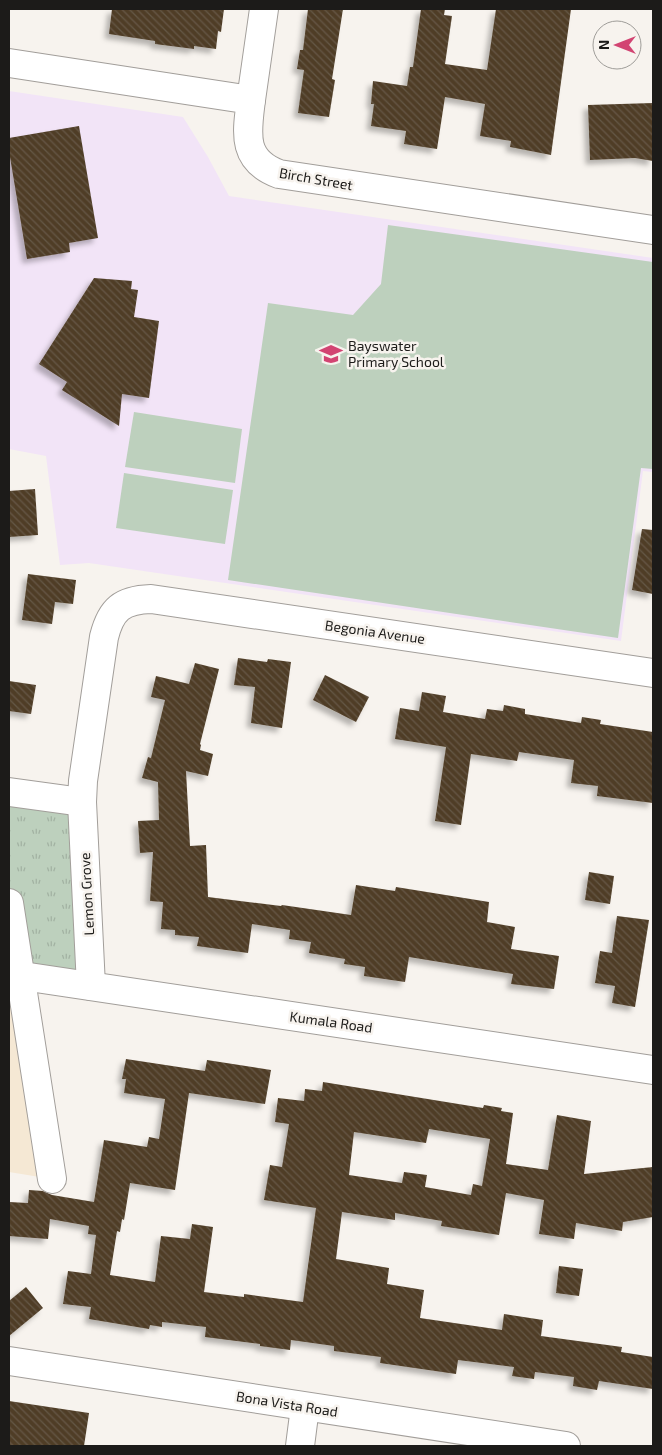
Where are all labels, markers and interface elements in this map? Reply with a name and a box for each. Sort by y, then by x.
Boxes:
north arrow [592,20,642,70]
text: N [595,40,612,50]
street label: Birch Street [278,164,354,193]
place label: Bayswater Primary School [348,337,445,370]
school or university icon: Bayswater Primary School [318,341,344,367]
street label: Begonia Avenue [324,616,426,647]
street label: Lemon Grove [76,852,97,936]
street label: Kumala Road [289,1007,374,1036]
street label: Bona Vista Road [235,1387,339,1420]

